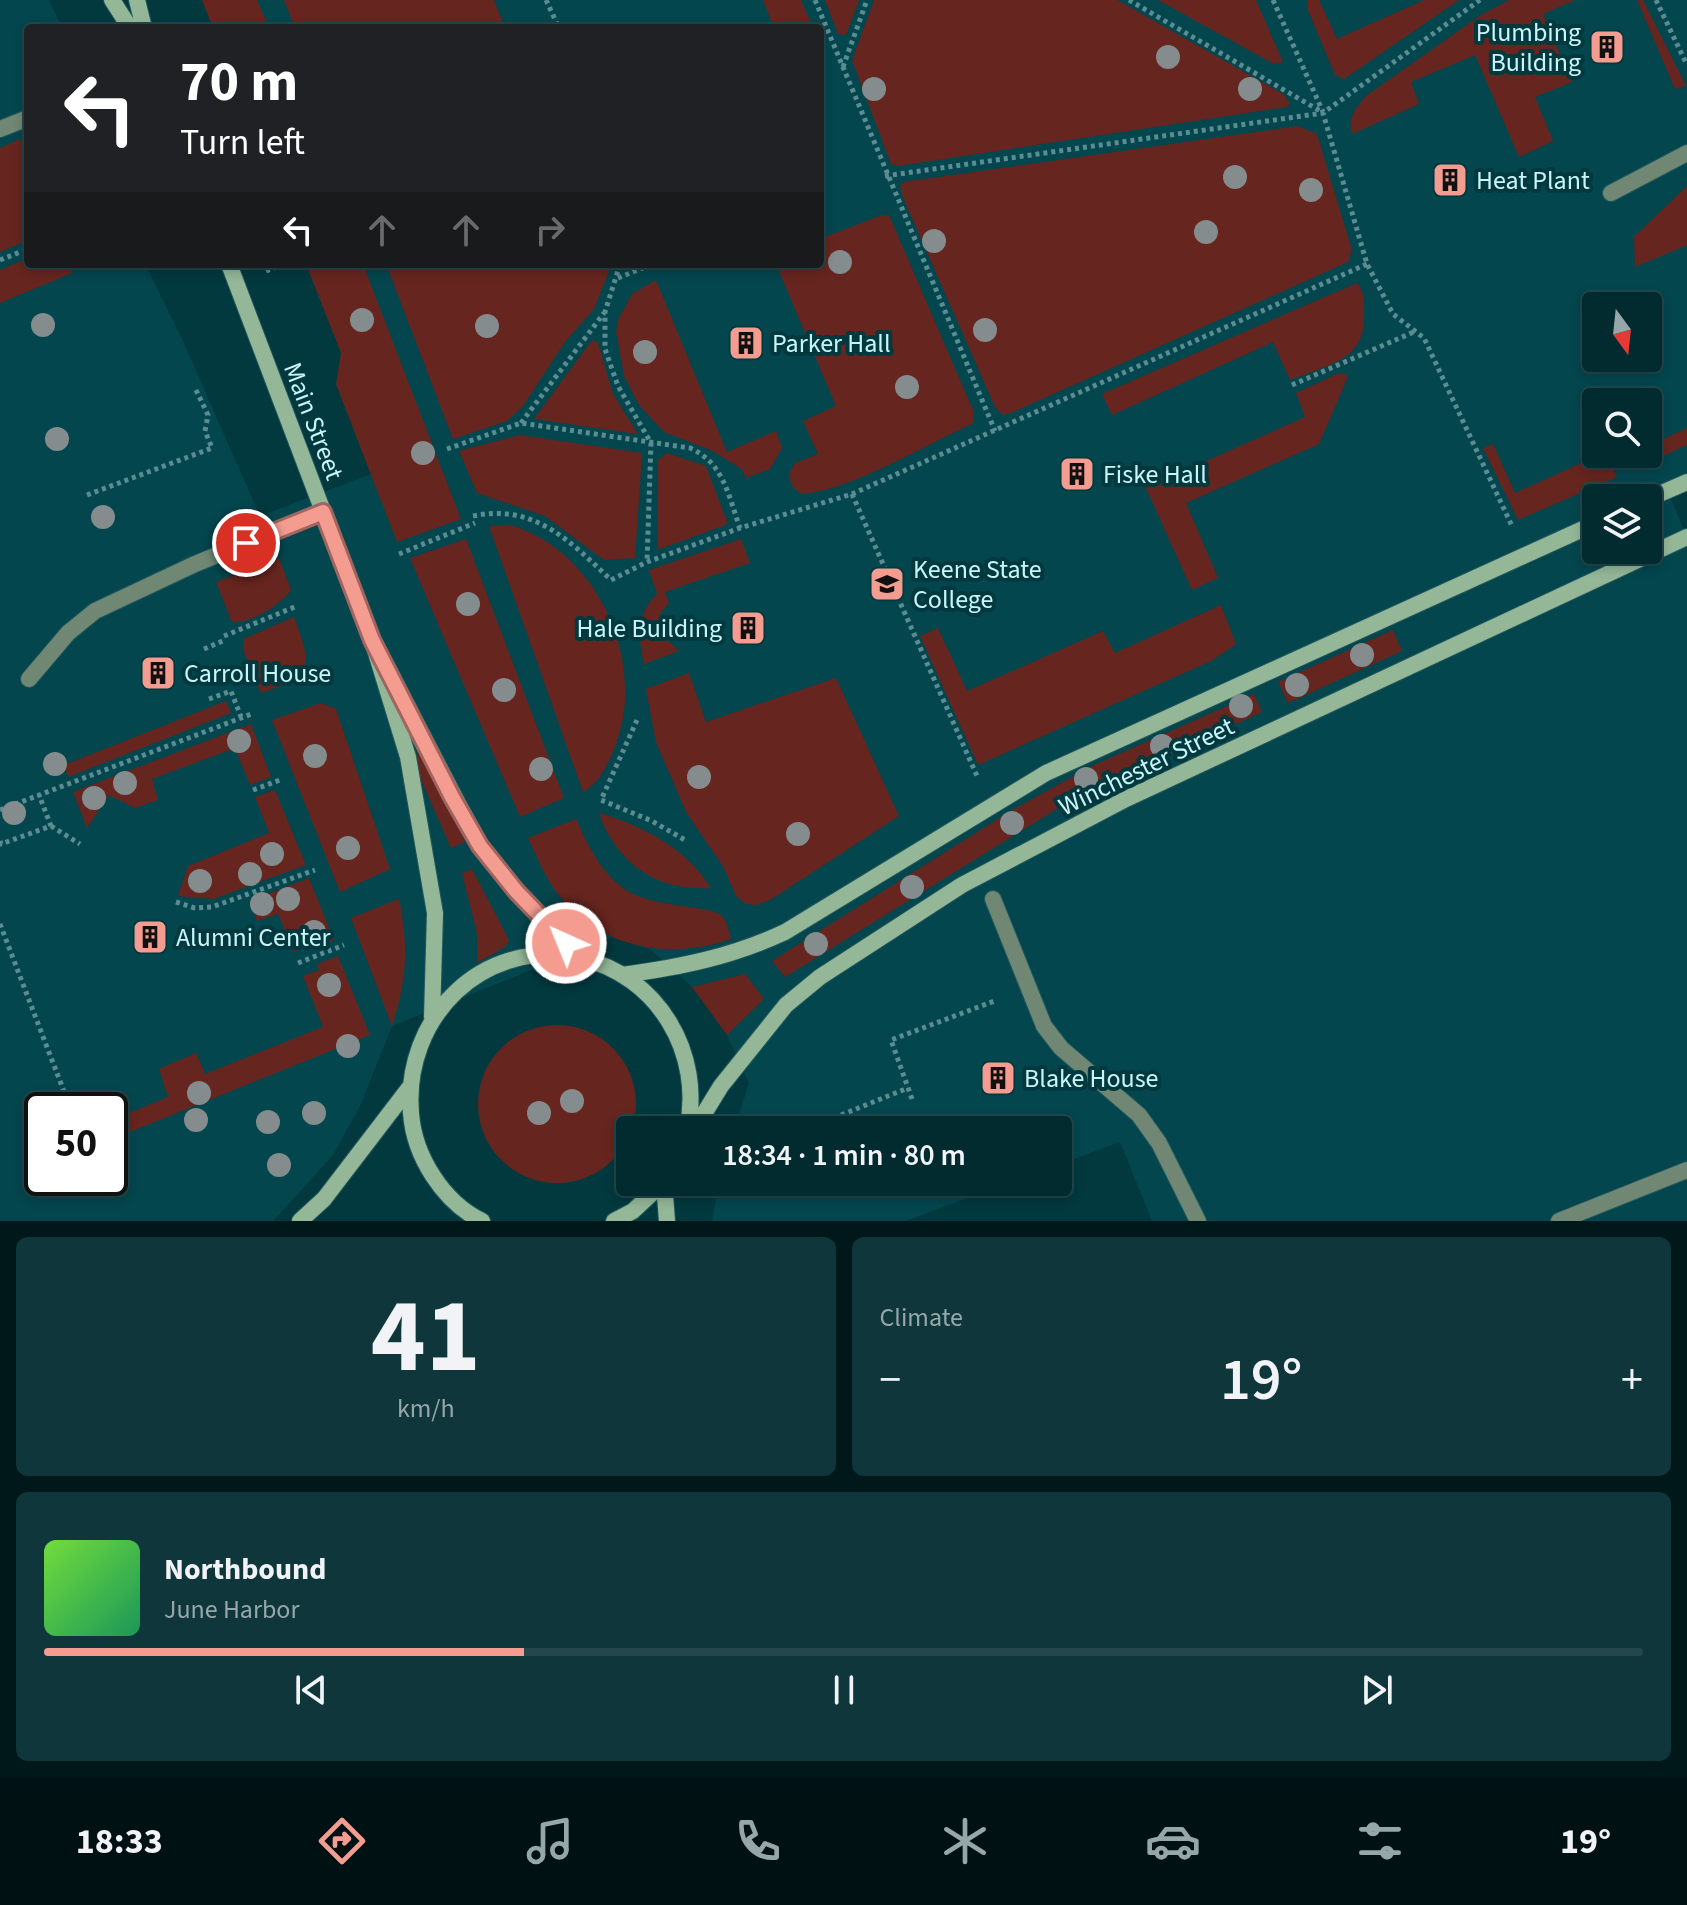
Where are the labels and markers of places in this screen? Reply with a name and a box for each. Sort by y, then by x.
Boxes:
place label: Plumbing Building [1476,14,1581,81]
building icon: Plumbing Building [1588,28,1626,66]
building icon: Heat Plant [1431,161,1469,199]
place label: Heat Plant [1476,162,1590,199]
building icon: Parker Hall [727,324,765,362]
place label: Parker Hall [772,325,891,362]
building icon: Fiske Hall [1058,455,1096,493]
place label: Fiske Hall [1103,456,1207,493]
pin [212,509,280,577]
place label: Keene State College [913,551,1042,618]
school or university icon: Keene State College [868,565,906,603]
building icon: Hale Building [729,609,767,647]
place label: Hale Building [577,610,722,647]
building icon: Carroll House [139,654,177,692]
place label: Carroll House [184,655,331,692]
building icon: Alumni Center [131,918,169,956]
place label: Alumni Center [176,919,332,956]
building icon: Blake House [979,1059,1017,1097]
place label: Blake House [1024,1060,1159,1097]

